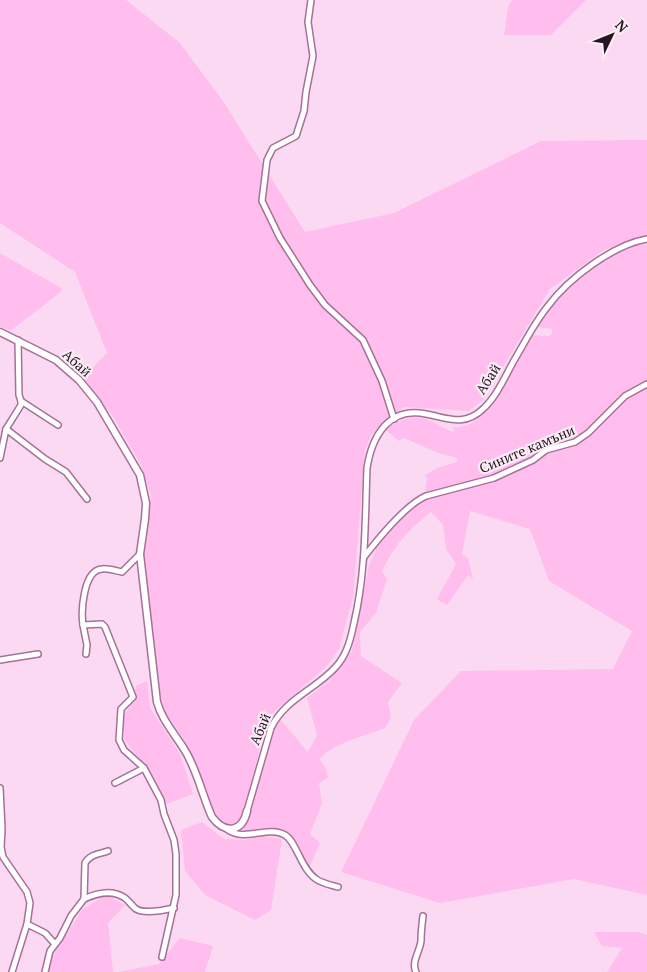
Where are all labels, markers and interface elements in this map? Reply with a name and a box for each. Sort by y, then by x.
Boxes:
north arrow [587,10,637,60]
text: N [611,15,633,36]
street label: Абай [59,345,96,381]
street label: Абай [471,359,505,398]
street label: Сините камъни [476,420,578,477]
street label: Абай [244,710,275,748]

